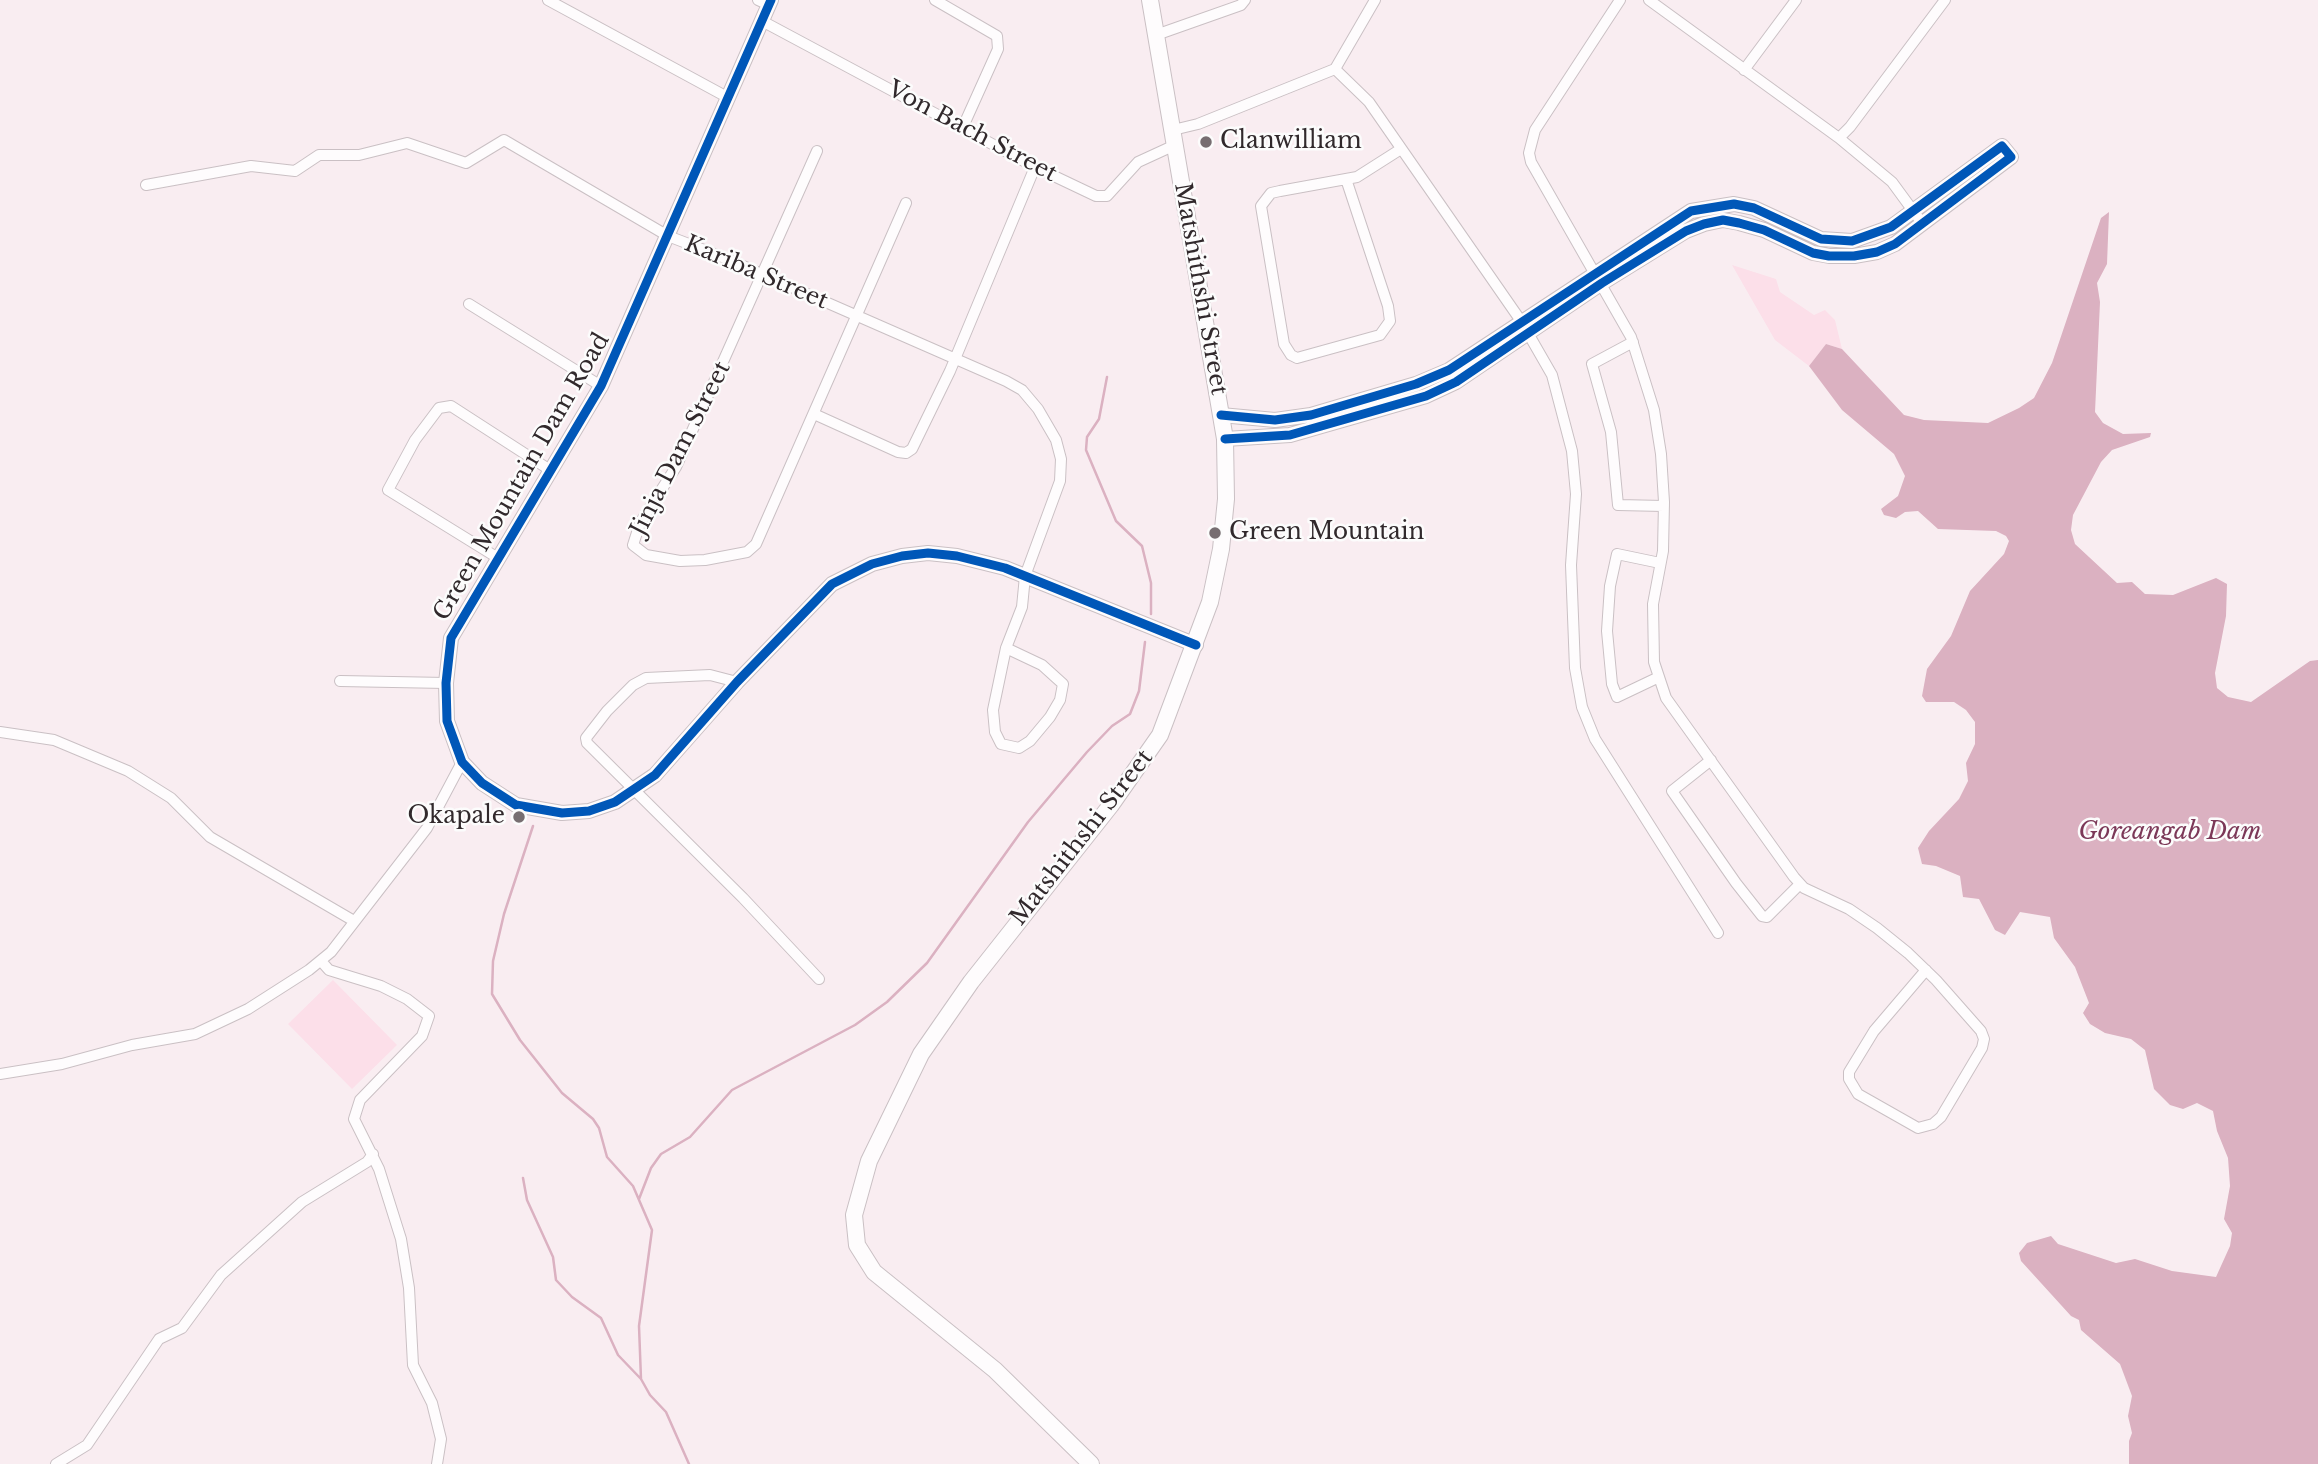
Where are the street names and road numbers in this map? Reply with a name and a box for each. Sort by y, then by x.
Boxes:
street label: Von Bach Street [883,76,1061,188]
street label: Matshithshi Street [1168,181,1232,397]
street label: Kariba Street [680,230,832,316]
street label: Green Mountain Dam Road [428,328,616,626]
street label: Jinja Dam Street [625,357,737,541]
street label: Matshithshi Street [1005,745,1159,931]

